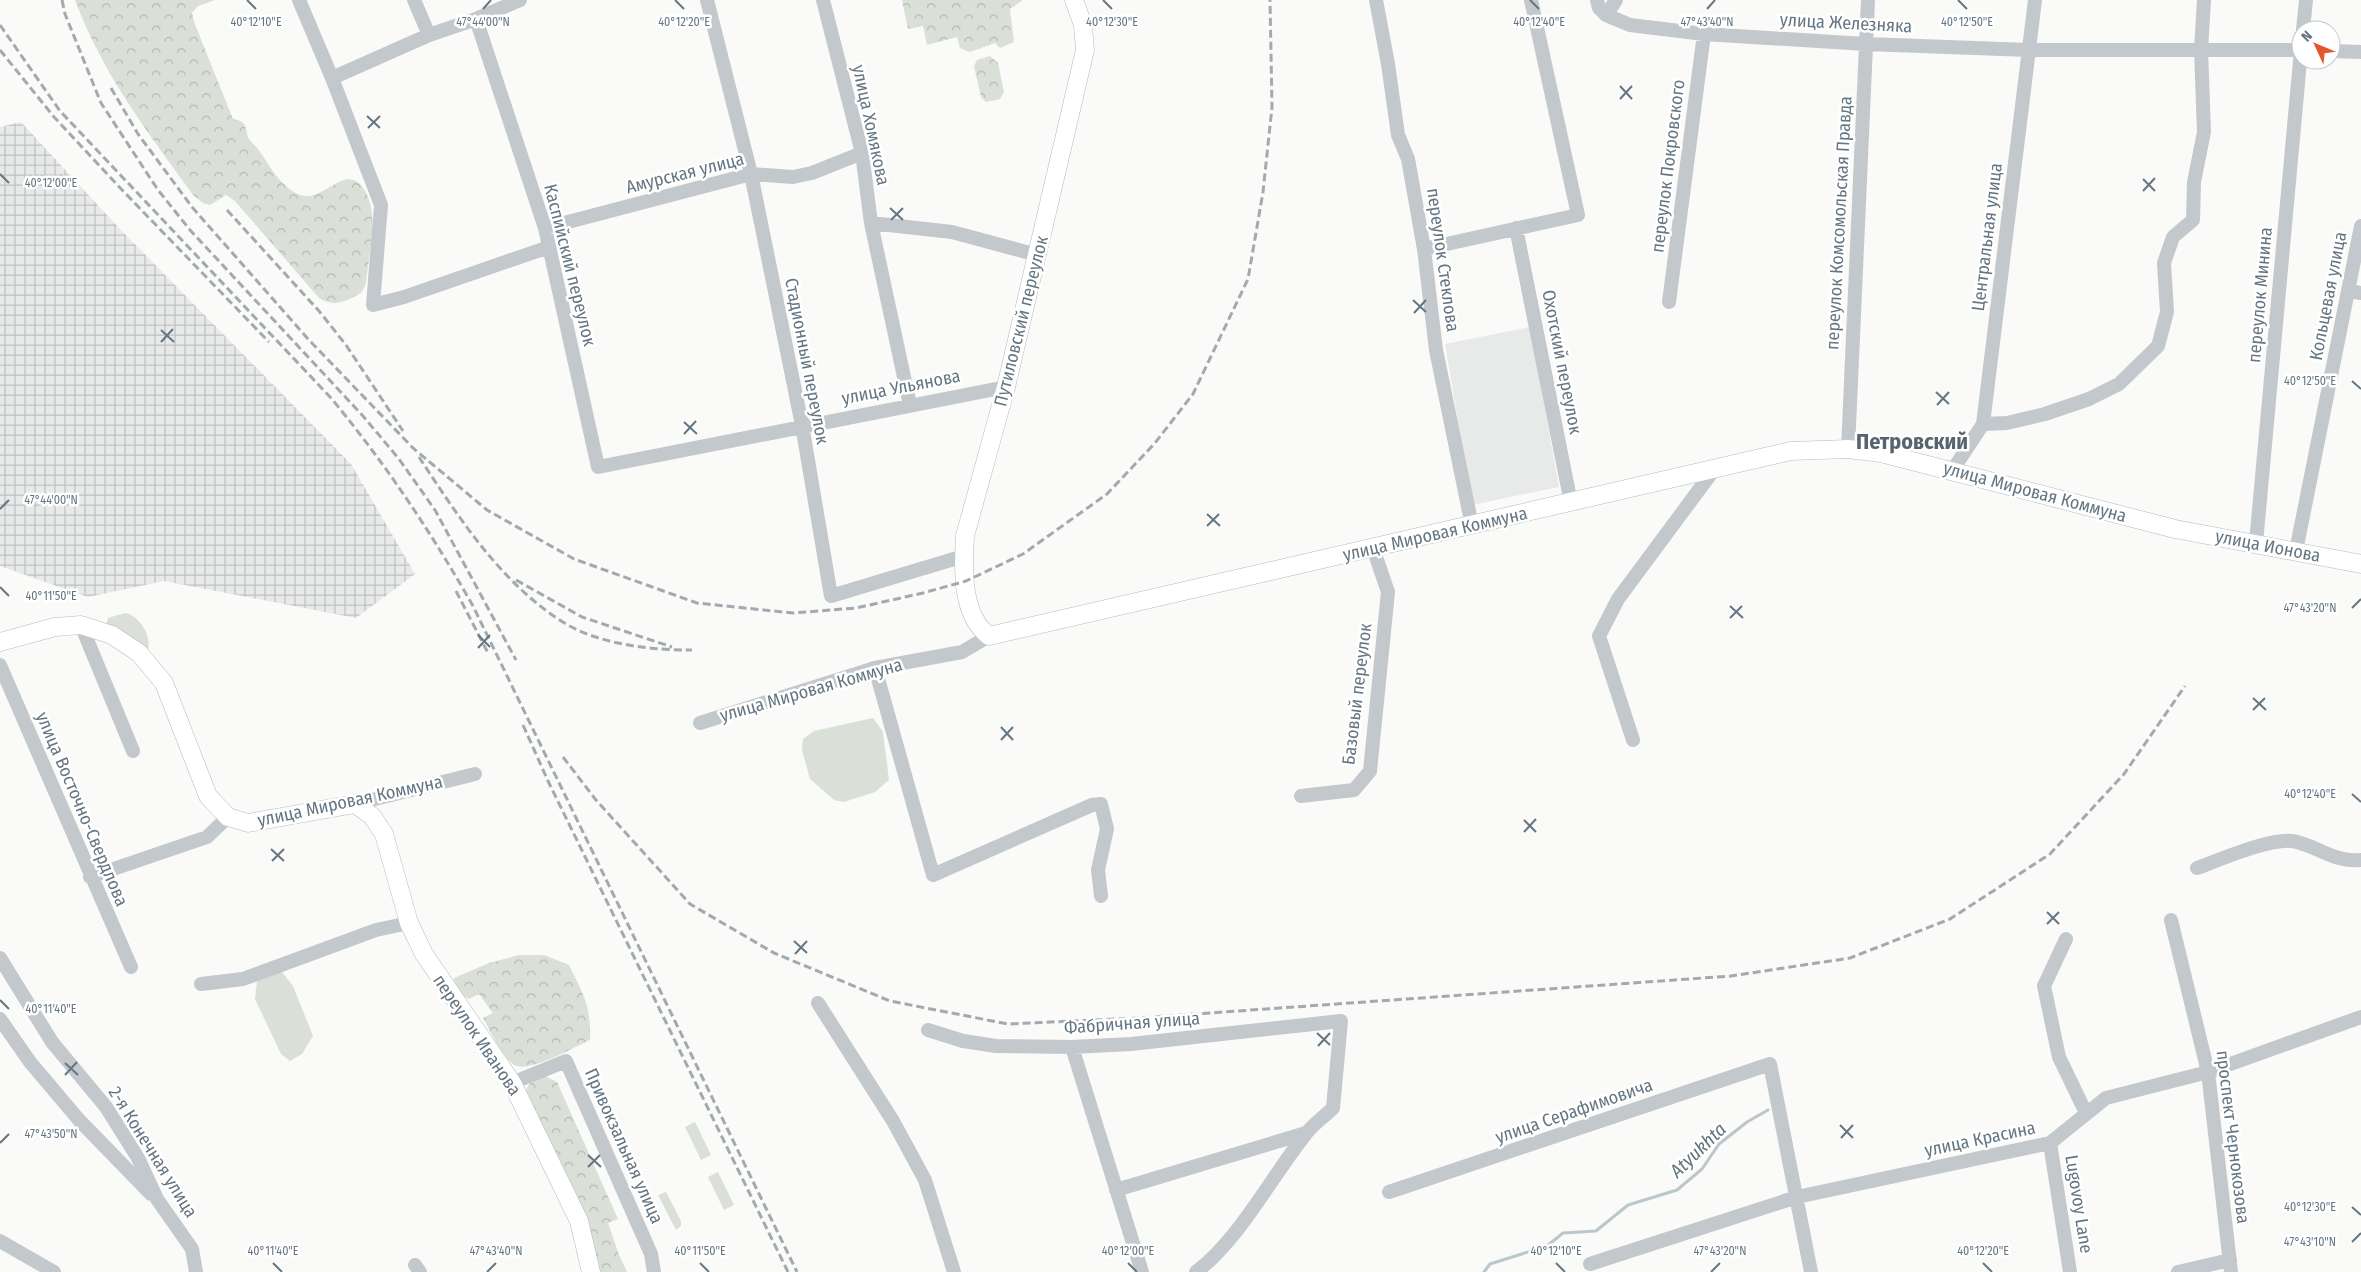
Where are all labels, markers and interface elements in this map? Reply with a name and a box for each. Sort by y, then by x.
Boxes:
street label: улица Железняка [1779,9,1913,37]
text: 40°12'10"E [230,15,282,29]
text: 47°44'00"N [456,15,510,29]
text: 40°12'20"E [658,15,710,29]
text: 40°12'30"E [1086,15,1138,29]
text: 40°12'40"E [1513,15,1565,29]
text: 47°43'40"N [1681,15,1733,29]
text: 40°12'50"E [1941,15,1993,29]
north arrow [2291,20,2341,70]
text: N [2298,27,2316,45]
street label: улица Хомякова [847,63,895,187]
street label: переулок Покровского [1646,78,1690,254]
street label: переулок Комсомольская Правда [1821,95,1857,351]
street label: Амурская улица [624,148,746,198]
street label: Центральная улица [1967,161,2007,312]
text: 40°12'00"E [25,176,78,190]
street label: Каспийский переулок [539,182,601,349]
street label: переулок Стеклова [1422,187,1464,333]
street label: переулок Минина [2243,226,2277,364]
street label: Кольцевая улица [2305,230,2351,362]
street label: Путиловский переулок [989,233,1053,409]
street label: Стадионный переулок [780,276,834,446]
street label: Охотский переулок [1537,288,1587,436]
street label: улица Ульянова [840,365,962,409]
text: 40°12'50"E [2284,374,2336,388]
district label: Петровский [1856,428,1968,455]
street label: улица Мировая Коммуна [1941,457,2129,527]
text: 47°44'00"N [24,493,78,507]
street label: улица Мировая Коммуна [1341,502,1530,566]
street label: улица Ионова [2214,525,2323,567]
text: 40°11'50"E [25,589,77,603]
text: 47°43'20"N [2284,601,2336,615]
street label: Базовый переулок [1337,621,1377,766]
street label: улица Мировая Коммуна [717,653,905,727]
street label: улица Восточно-Свердлова [31,709,133,910]
street label: улица Мировая Коммуна [255,771,445,831]
text: 40°12'40"E [2284,787,2336,801]
street label: переулок Иванова [428,970,526,1100]
text: 40°11'40"E [26,1002,77,1016]
street label: Фабричная улица [1063,1007,1201,1039]
street label: проспект Чернокозова [2211,1049,2255,1225]
street label: Привокзальная улица [580,1065,668,1227]
street label: улица Серафимовича [1492,1074,1656,1148]
street label: 2-я Конечная улица [104,1082,202,1222]
street label: улица Красина [1922,1116,2038,1162]
water label: Atyukhta [1664,1118,1731,1183]
text: 47°43'50"N [24,1127,78,1141]
street label: Lugovoy Lane [2060,1153,2098,1255]
text: 40°12'30"E [2284,1200,2336,1214]
text: 47°43'10"N [2284,1235,2336,1249]
text: 40°11'40"E [248,1244,299,1258]
text: 47°43'40"N [470,1244,522,1258]
text: 40°11'50"E [674,1244,726,1258]
text: 40°12'00"E [1102,1244,1155,1258]
text: 40°12'10"E [1530,1244,1582,1258]
text: 47°43'20"N [1694,1244,1746,1258]
text: 40°12'20"E [1957,1244,2009,1258]

